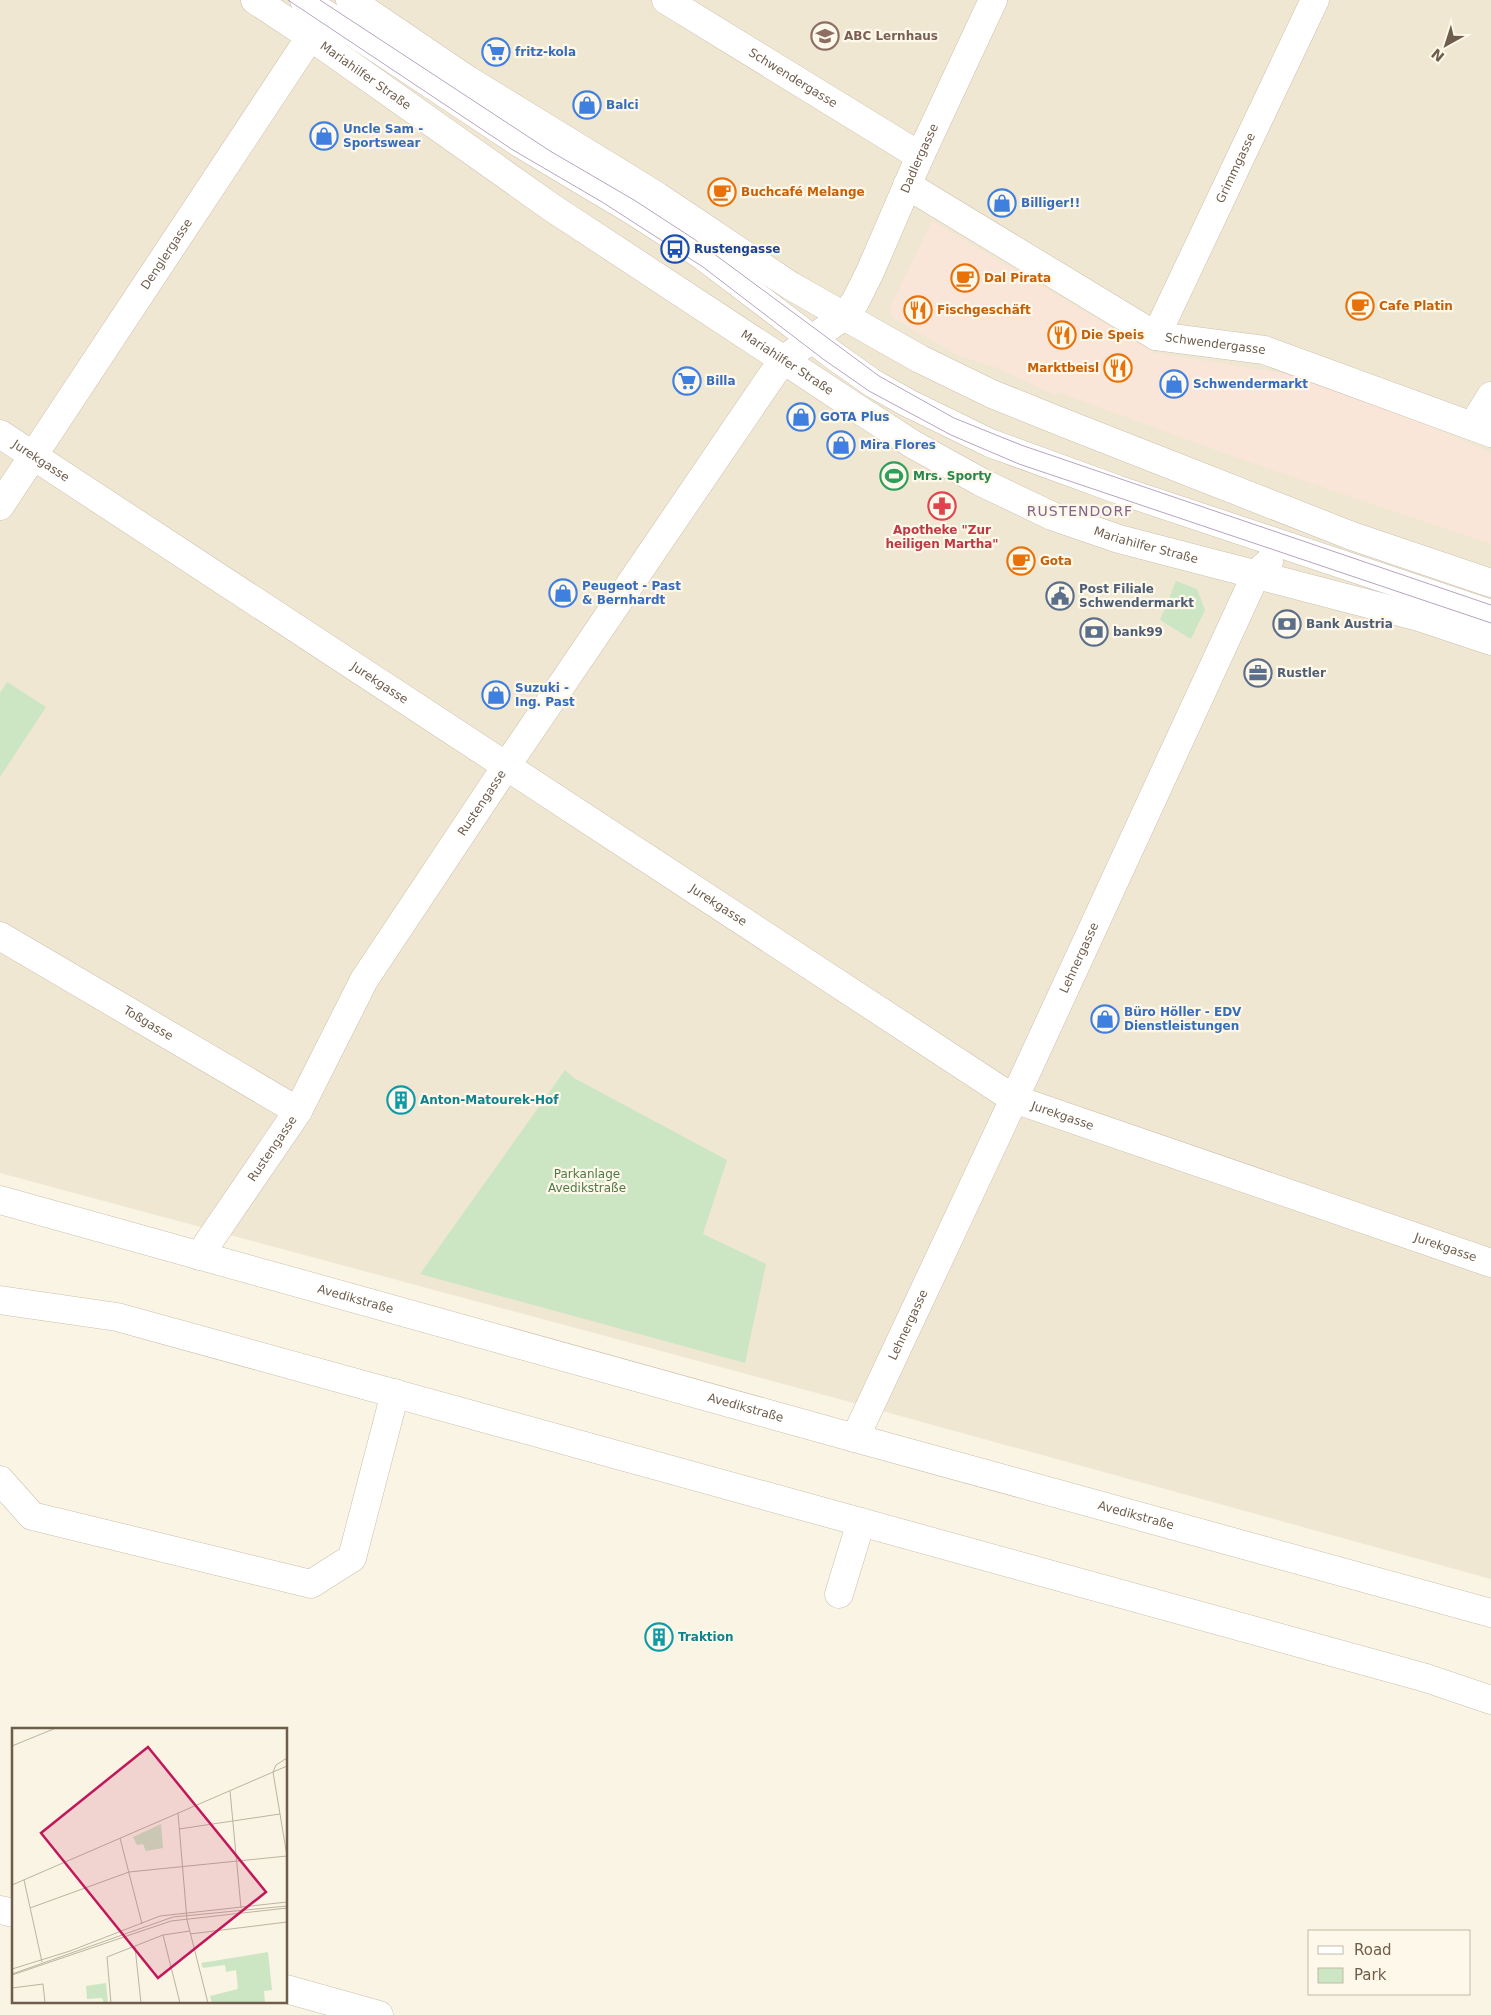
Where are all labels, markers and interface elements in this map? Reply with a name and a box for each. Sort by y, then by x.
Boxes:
north arrow [1421,20,1471,70]
school or university icon: ABC Lernhaus [810,21,840,51]
place label: ABC Lernhaus [844,29,938,43]
supermarket icon: fritz-kola [481,37,511,67]
street label: Mariahilfer Straße [318,39,414,112]
place label: fritz-kola [515,45,576,59]
street label: Schwendergasse [746,45,840,110]
text: N [1428,45,1447,65]
shop icon: Balci [572,90,602,120]
place label: Balci [606,98,639,112]
shop icon: Uncle Sam - Sportswear [309,121,339,151]
street label: Dadlergasse [898,121,941,195]
place label: Uncle Sam - Sportswear [343,122,423,150]
street label: Grimmgasse [1213,131,1258,205]
cafe icon: Buchcafé Melange [707,177,737,207]
place label: Buchcafé Melange [741,185,865,199]
shop icon: Billiger!! [987,188,1017,218]
place label: Billiger!! [1021,196,1080,210]
street label: Denglergasse [138,216,195,292]
bus stop icon: Rustengasse [660,234,690,264]
place label: Rustengasse [694,242,780,256]
cafe icon: Dal Pirata [950,263,980,293]
place label: Dal Pirata [984,271,1051,285]
cafe icon: Cafe Platin [1345,291,1375,321]
restaurant icon: Fischgeschäft [903,295,933,325]
place label: Cafe Platin [1379,299,1453,313]
place label: Fischgeschäft [937,303,1031,317]
restaurant icon: Die Speis [1047,320,1077,350]
street label: Mariahilfer Straße [738,327,836,398]
place label: Die Speis [1081,328,1144,342]
street label: Schwendergasse [1164,330,1266,357]
restaurant icon: Marktbeisl [1103,353,1133,383]
place label: Marktbeisl [1027,361,1099,375]
supermarket icon: Billa [672,366,702,396]
shop icon: Schwendermarkt [1159,369,1189,399]
place label: Billa [706,374,736,388]
place label: Schwendermarkt [1193,377,1308,391]
shop icon: GOTA Plus [786,402,816,432]
place label: GOTA Plus [820,410,889,424]
shop icon: Mira Flores [826,430,856,460]
street label: Jurekgasse [9,437,72,485]
place label: Mira Flores [860,438,936,452]
sports icon: Mrs. Sporty [879,461,909,491]
place label: Mrs. Sporty [913,469,992,483]
pharmacy icon: Apotheke "Zur heiligen Martha" [927,491,957,521]
district label: RUSTENDORF [1027,503,1133,519]
place label: Apotheke "Zur heiligen Martha" [885,523,999,551]
street label: Mariahilfer Straße [1092,524,1200,566]
cafe icon: Gota [1006,546,1036,576]
place label: Gota [1040,554,1072,568]
shop icon: Peugeot - Past & Bernhardt [548,578,578,608]
place label: Peugeot - Past & Bernhardt [582,579,681,607]
public building icon: Post Filiale Schwendermarkt [1045,581,1075,611]
place label: Post Filiale Schwendermarkt [1079,582,1194,610]
bank icon: Bank Austria [1272,609,1302,639]
bank icon: bank99 [1079,617,1109,647]
place label: Bank Austria [1306,617,1393,631]
place label: bank99 [1113,625,1163,639]
office icon: Rustler [1243,658,1273,688]
street label: Jurekgasse [348,659,411,707]
place label: Rustler [1277,666,1326,680]
shop icon: Suzuki - Ing. Past [481,680,511,710]
place label: Suzuki - Ing. Past [515,681,575,709]
street label: Rustengasse [455,767,509,839]
street label: Jurekgasse [686,881,749,929]
street label: Lehnergasse [1057,920,1101,995]
street label: Toßgasse [120,1003,176,1043]
shop icon: Büro Höller - EDV Dienstleistungen [1090,1004,1120,1034]
place label: Büro Höller - EDV Dienstleistungen [1124,1005,1242,1033]
building icon: Anton-Matourek-Hof [386,1085,416,1115]
place label: Anton-Matourek-Hof [420,1093,559,1107]
street label: Jurekgasse [1029,1098,1096,1133]
street label: Rustengasse [245,1113,300,1184]
park label: Parkanlage Avedikstraße [548,1167,626,1195]
street label: Jurekgasse [1412,1230,1479,1265]
street label: Avedikstraße [316,1282,395,1316]
street label: Lehnergasse [886,1287,931,1362]
street label: Avedikstraße [706,1390,785,1425]
street label: Avedikstraße [1097,1498,1176,1532]
building icon: Traktion [644,1622,674,1652]
place label: Traktion [678,1630,734,1644]
inset map [12,1728,288,2002]
legend [1308,1930,1471,1995]
text: Road [1354,1941,1392,1959]
text: Park [1354,1966,1387,1984]

